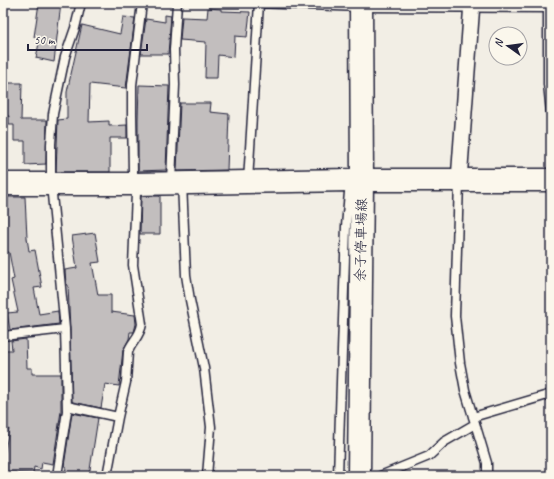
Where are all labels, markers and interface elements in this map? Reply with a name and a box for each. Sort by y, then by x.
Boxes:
scale bar [28,26,147,52]
north arrow [488,26,528,66]
text: 50 m [34,32,56,48]
text: N [491,36,506,49]
street label: 余子停車場線 [352,198,370,282]

